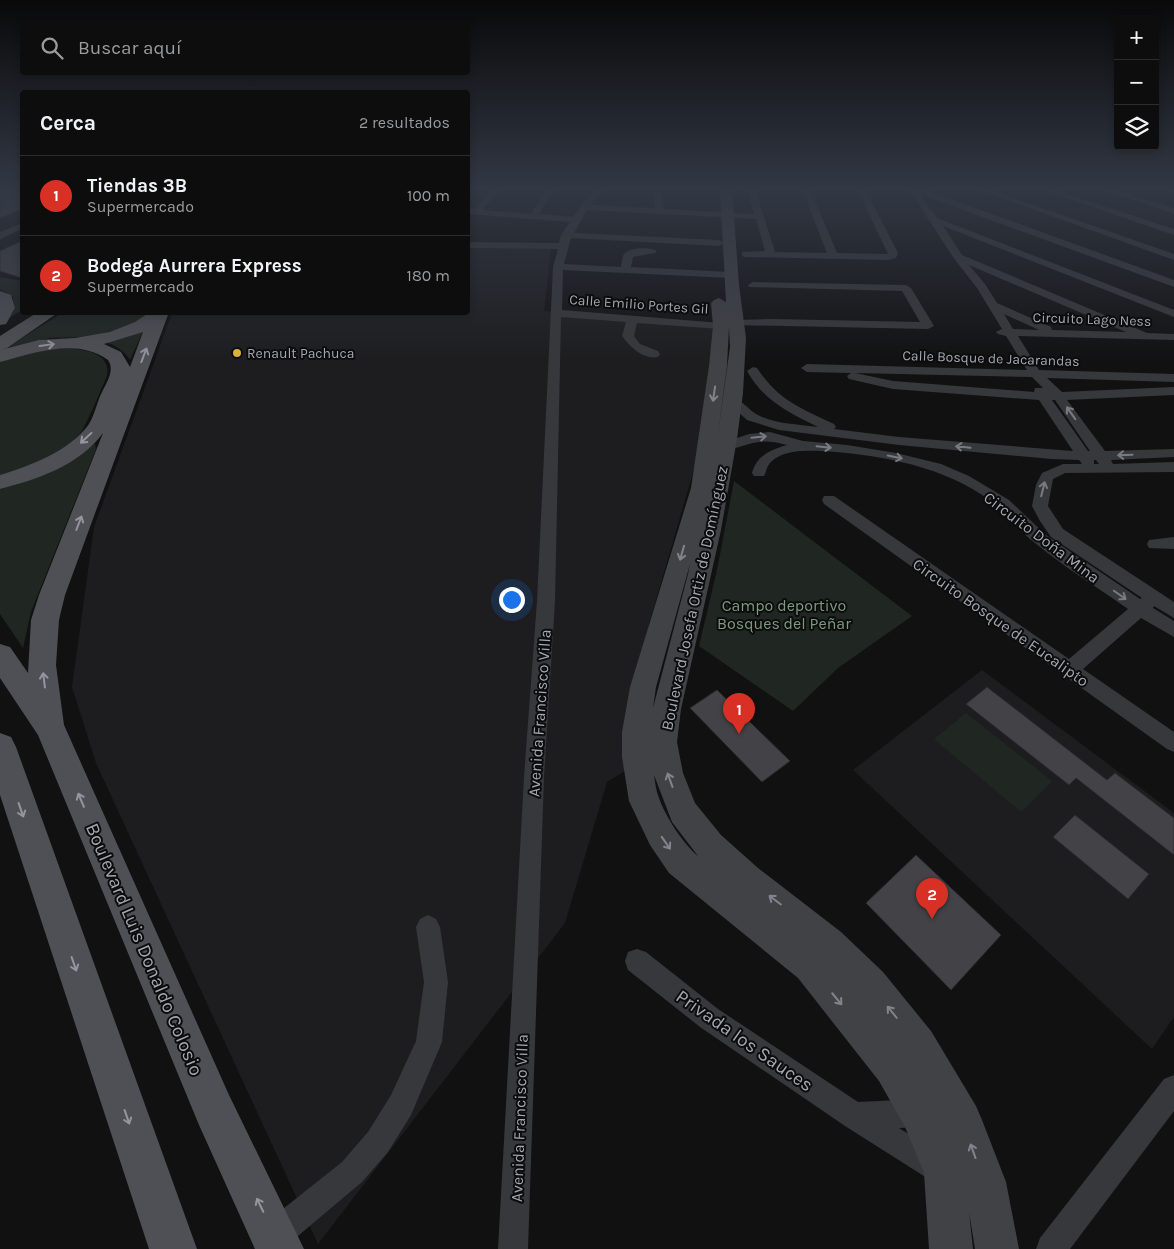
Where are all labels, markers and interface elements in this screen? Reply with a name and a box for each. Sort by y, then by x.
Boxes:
map controls [1114,15,1159,150]
button: + [1114,15,1159,60]
search box [20,20,470,75]
icon: search [38,34,66,62]
text: Buscar aquí [78,37,182,59]
button: − [1114,60,1159,105]
button: layers [1114,105,1159,150]
text: Cerca [40,111,96,135]
text: 2 resultados [359,113,450,132]
text: Tiendas 3B [87,175,187,197]
text: 1 [53,186,59,205]
text: 100 m [407,186,450,205]
text: Supermercado [87,197,194,216]
text: Bodega Aurrera Express [87,255,302,277]
text: 2 [51,266,61,285]
text: 180 m [407,266,450,285]
text: Supermercado [87,277,194,296]
street label: Calle Emilio Portes Gil [569,291,709,318]
street label: Circuito Lago Ness [1032,309,1152,330]
one-way arrow [39,339,55,349]
place label: Renault Pachuca [247,345,354,362]
marker: Renault Pachuca [231,347,243,359]
street label: Calle Bosque de Jacarandas [902,347,1080,370]
one-way arrow [140,348,149,363]
one-way arrow [709,386,719,402]
one-way arrow [1066,407,1076,421]
one-way arrow [80,432,92,444]
one-way arrow [751,432,767,442]
one-way arrow [816,442,832,452]
one-way arrow [955,442,971,452]
one-way arrow [1118,450,1134,460]
one-way arrow [886,453,902,462]
street label: Boulevard Josefa Ortiz de Domínguez [657,464,732,732]
one-way arrow [1039,482,1048,498]
street label: Circuito Doña Mina [980,488,1103,587]
one-way arrow [75,516,84,531]
one-way arrow [677,545,687,561]
street label: Circuito Bosque de Eucalipto [909,554,1092,691]
your location [499,587,525,613]
one-way arrow [1113,590,1127,600]
park label: Campo deportivo Bosques del Peñar [717,596,851,633]
street label: Avenida Francisco Villa [524,629,555,798]
one-way arrow [39,672,49,688]
pin: 1 [723,693,755,734]
one-way arrow [665,772,674,788]
one-way arrow [75,793,85,808]
one-way arrow [17,802,27,818]
street label: Boulevard Luis Donaldo Colosio [81,820,207,1079]
one-way arrow [661,836,671,850]
pin: 2 [916,878,948,919]
one-way arrow [769,894,782,905]
one-way arrow [70,956,79,971]
street label: Privada los Sauces [672,985,817,1096]
one-way arrow [831,992,842,1005]
one-way arrow [886,1005,897,1018]
street label: Avenida Francisco Villa [507,1034,532,1202]
one-way arrow [123,1109,133,1125]
one-way arrow [968,1144,977,1159]
one-way arrow [255,1198,264,1213]

